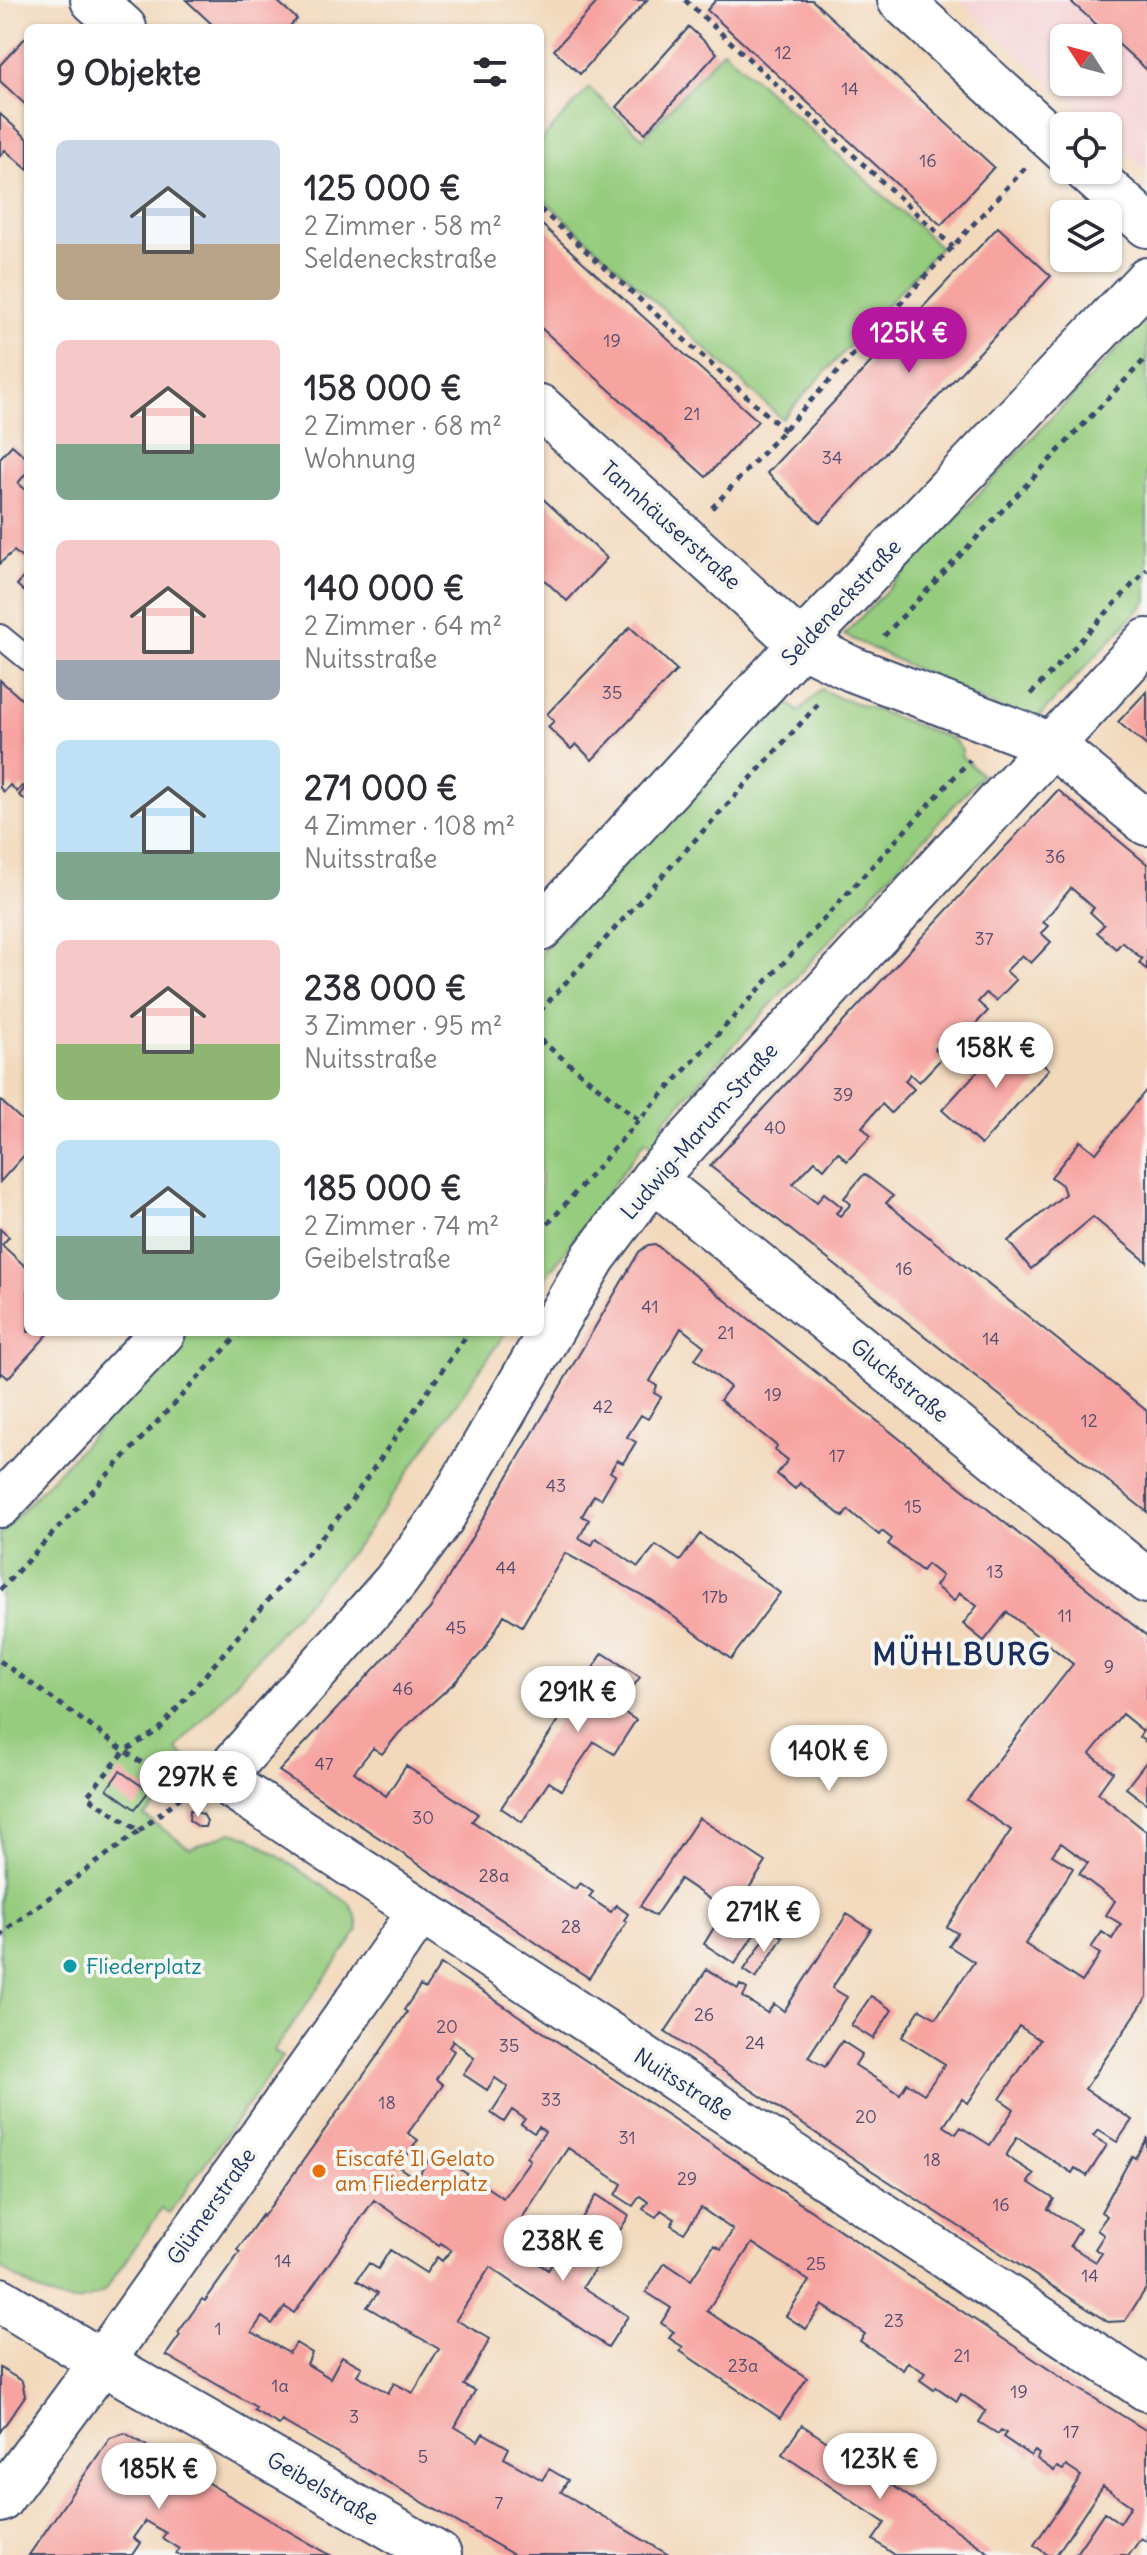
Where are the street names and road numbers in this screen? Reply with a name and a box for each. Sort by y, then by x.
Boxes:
street label: Tannhäuserstraße [595,455,747,595]
street label: Seldeneckstraße [775,533,907,671]
street label: Ludwig-Marum-Straße [614,1037,784,1225]
street label: Gluckstraße [845,1332,955,1428]
street label: Nuitsstraße [629,2042,739,2126]
street label: Glümerstraße [160,2142,262,2270]
street label: Geibelstraße [262,2445,384,2531]

